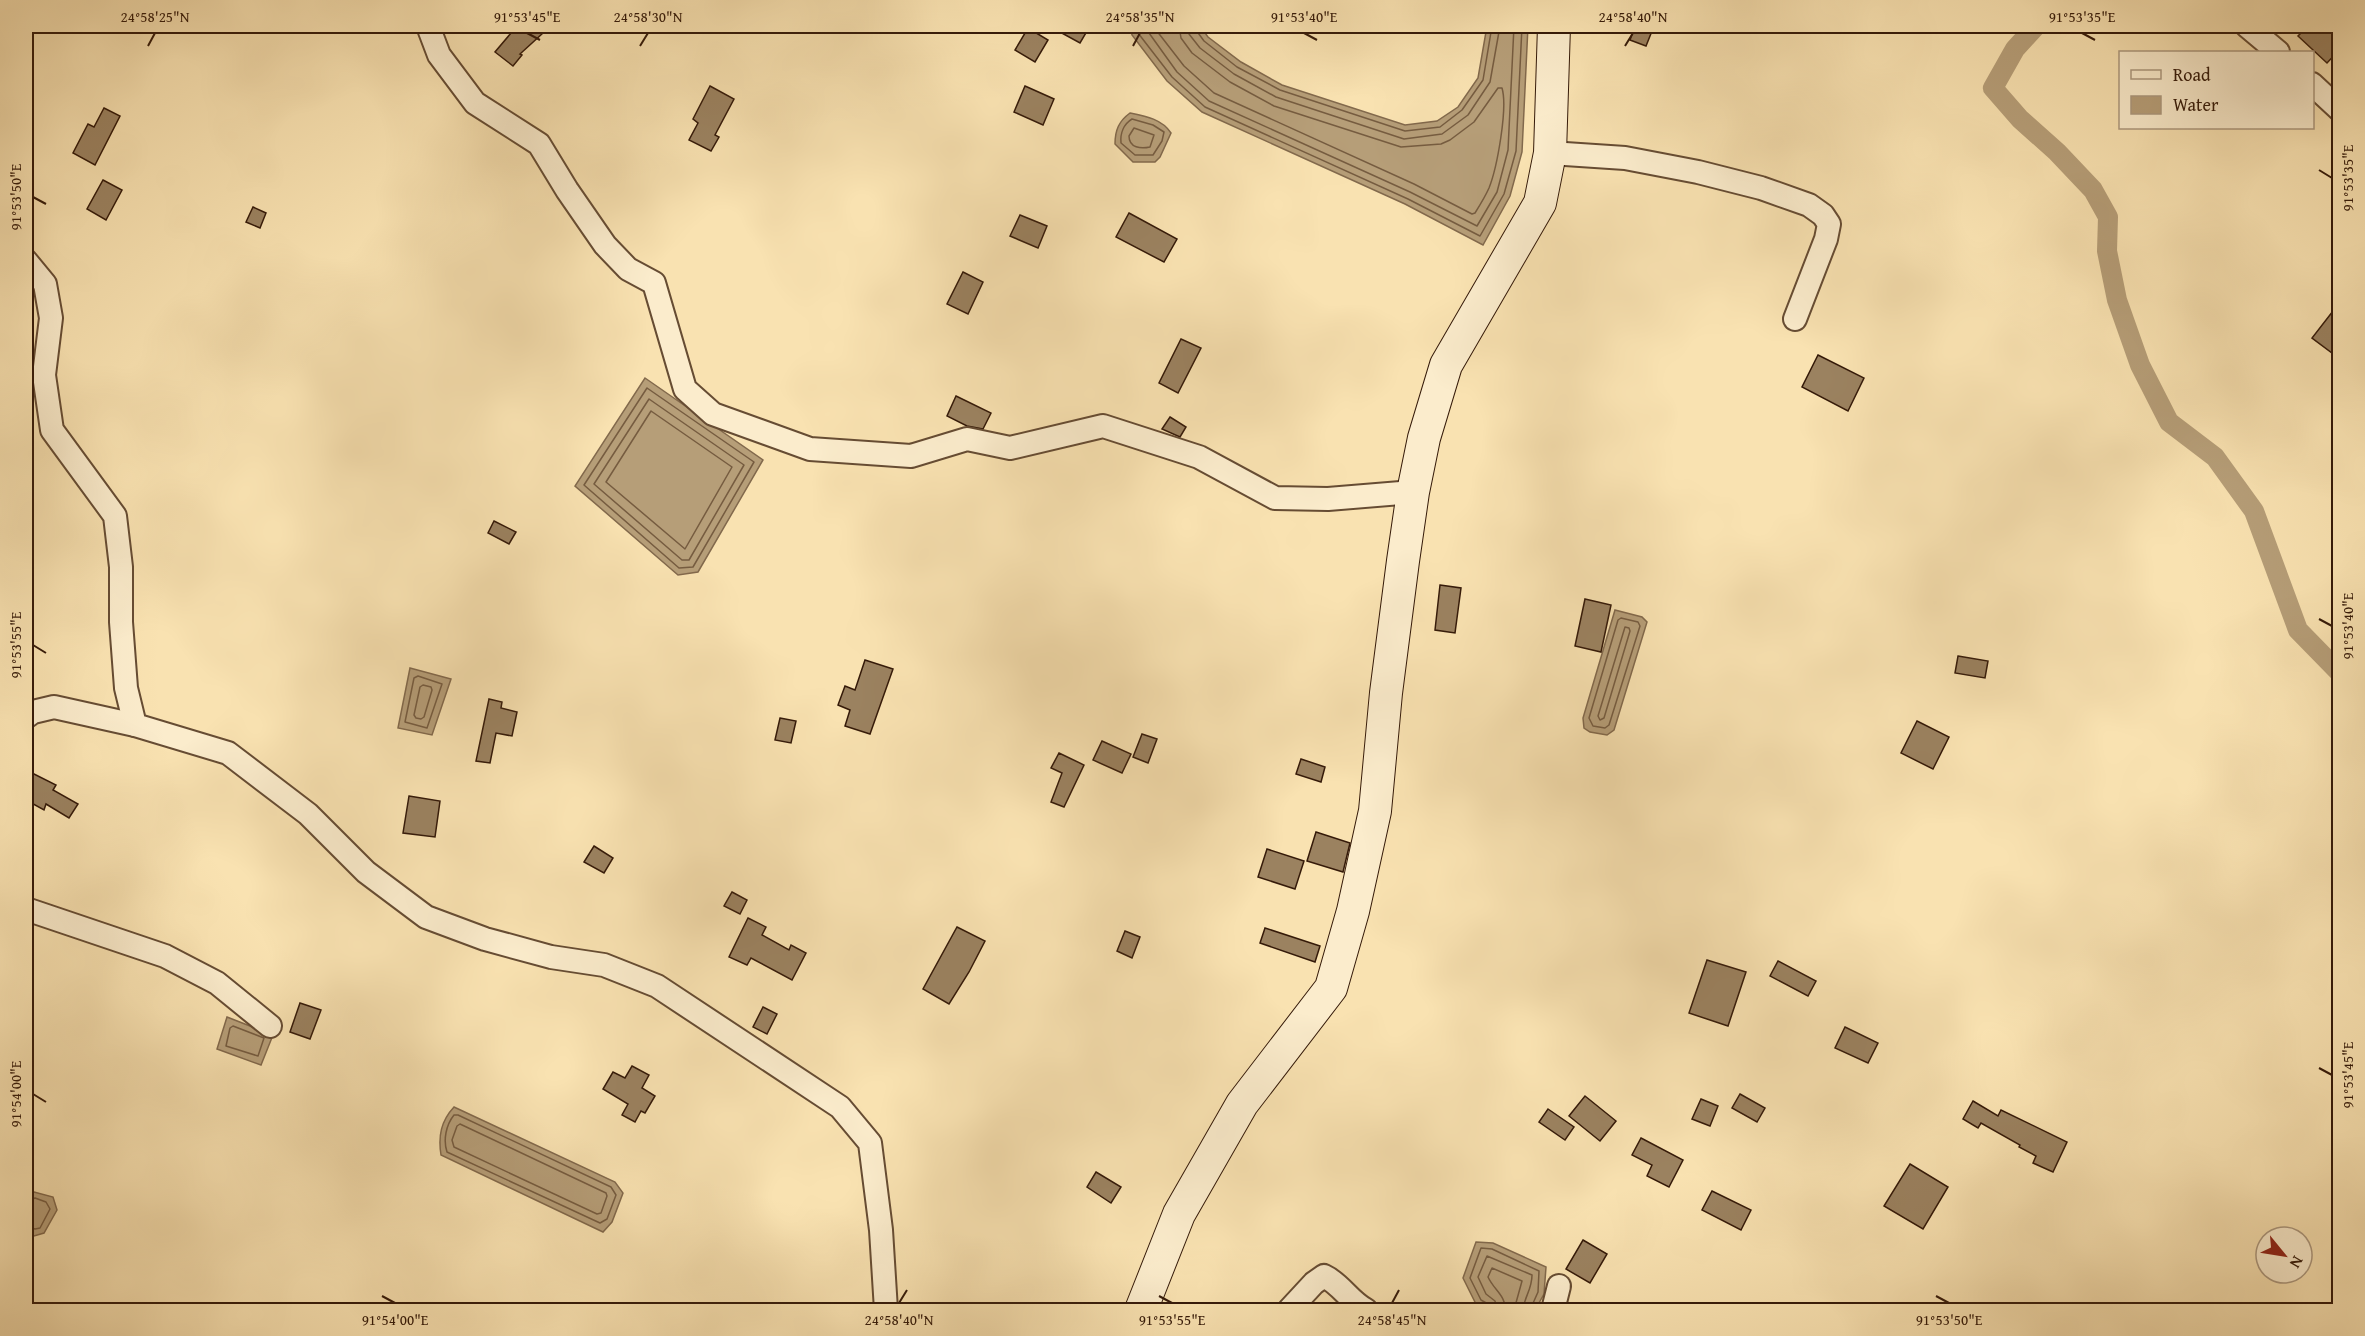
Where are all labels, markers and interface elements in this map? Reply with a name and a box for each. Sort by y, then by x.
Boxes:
text: 24°58'25"N [121,6,190,27]
text: 91°53'45"E [494,6,561,27]
text: 24°58'30"N [614,6,683,27]
text: 24°58'35"N [1106,6,1175,27]
text: 91°53'40"E [1271,6,1338,27]
text: 24°58'40"N [1599,6,1668,27]
text: 91°53'35"E [2049,6,2116,27]
legend [2119,51,2314,129]
text: Road [2173,61,2211,88]
text: Water [2173,91,2219,118]
text: 91°53'35"E [2337,144,2358,211]
text: 91°53'50"E [5,163,26,230]
text: 91°53'40"E [2337,592,2358,659]
text: 91°53'55"E [5,611,26,678]
text: 91°53'45"E [2337,1041,2358,1108]
text: 91°54'00"E [5,1060,26,1127]
north arrow [2254,1225,2314,1285]
text: N [2284,1252,2310,1273]
text: 91°54'00"E [362,1309,429,1330]
text: 24°58'40"N [865,1309,934,1330]
text: 91°53'55"E [1139,1309,1206,1330]
text: 24°58'45"N [1358,1309,1427,1330]
text: 91°53'50"E [1916,1309,1983,1330]

